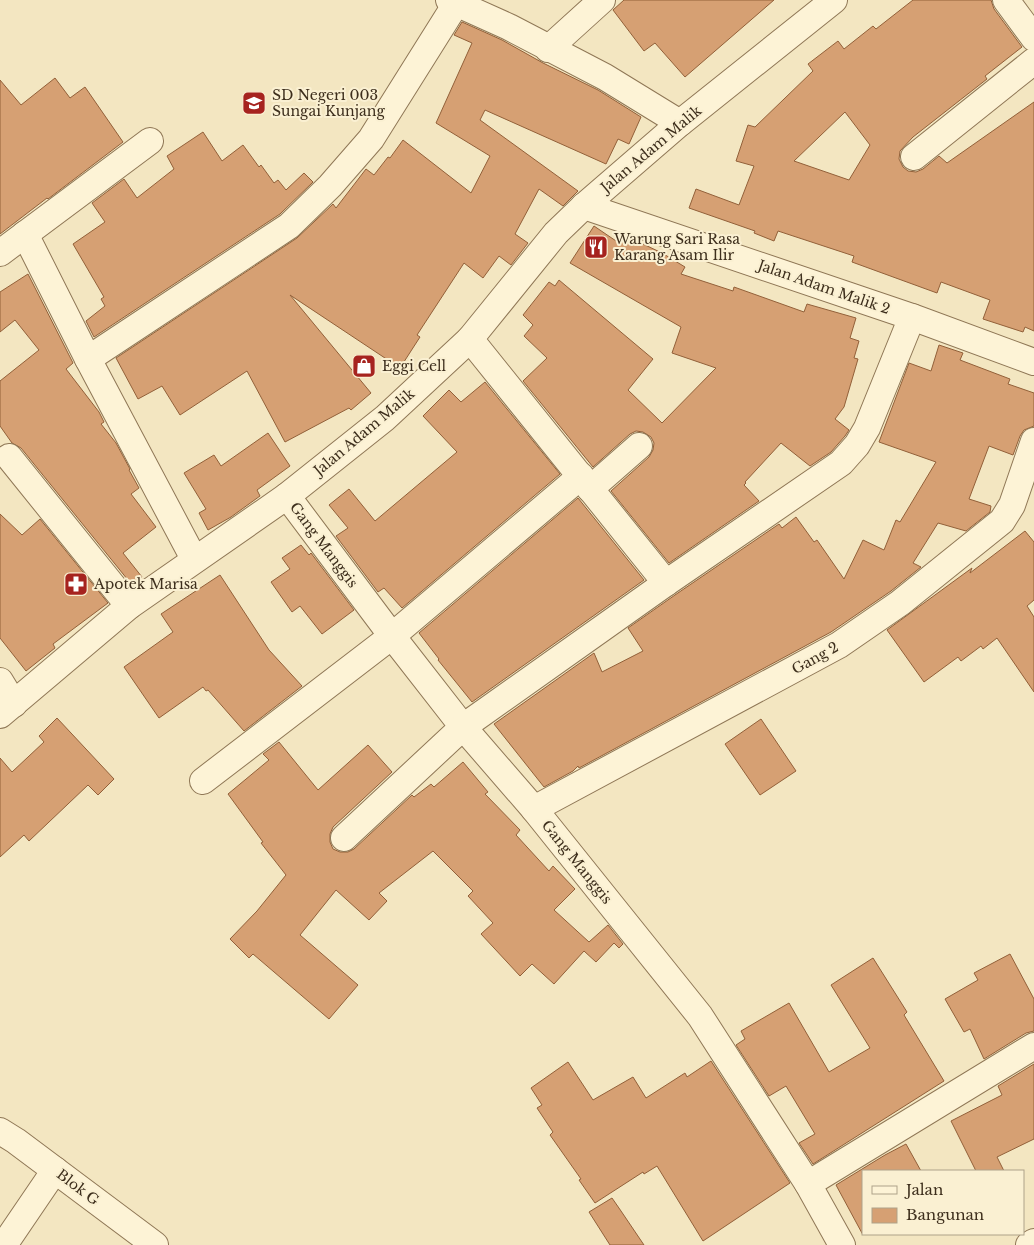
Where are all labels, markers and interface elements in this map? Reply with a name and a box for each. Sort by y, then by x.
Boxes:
place label: SD Negeri 003 Sungai Kunjang [272,86,385,120]
school or university icon: SD Negeri 003 Sungai Kunjang [241,90,267,116]
street label: Jalan Adam Malik [595,101,705,198]
place label: Warung Sari Rasa Karang Asam Ilir [613,230,740,264]
restaurant icon: Warung Sari Rasa Karang Asam Ilir [583,234,609,260]
street label: Jalan Adam Malik 2 [754,255,892,318]
shop icon: Eggi Cell [351,353,377,379]
place label: Eggi Cell [382,357,447,375]
street label: Jalan Adam Malik [308,384,418,481]
street label: Gang Manggis [286,499,362,591]
pharmacy icon: Apotek Marisa [63,571,89,597]
place label: Apotek Marisa [93,575,198,593]
street label: Gang 2 [789,638,841,678]
street label: Gang Manggis [538,817,616,907]
street label: Blok G [53,1165,103,1209]
legend [862,1170,1024,1235]
text: Jalan [904,1180,943,1199]
text: Bangunan [906,1205,984,1224]

